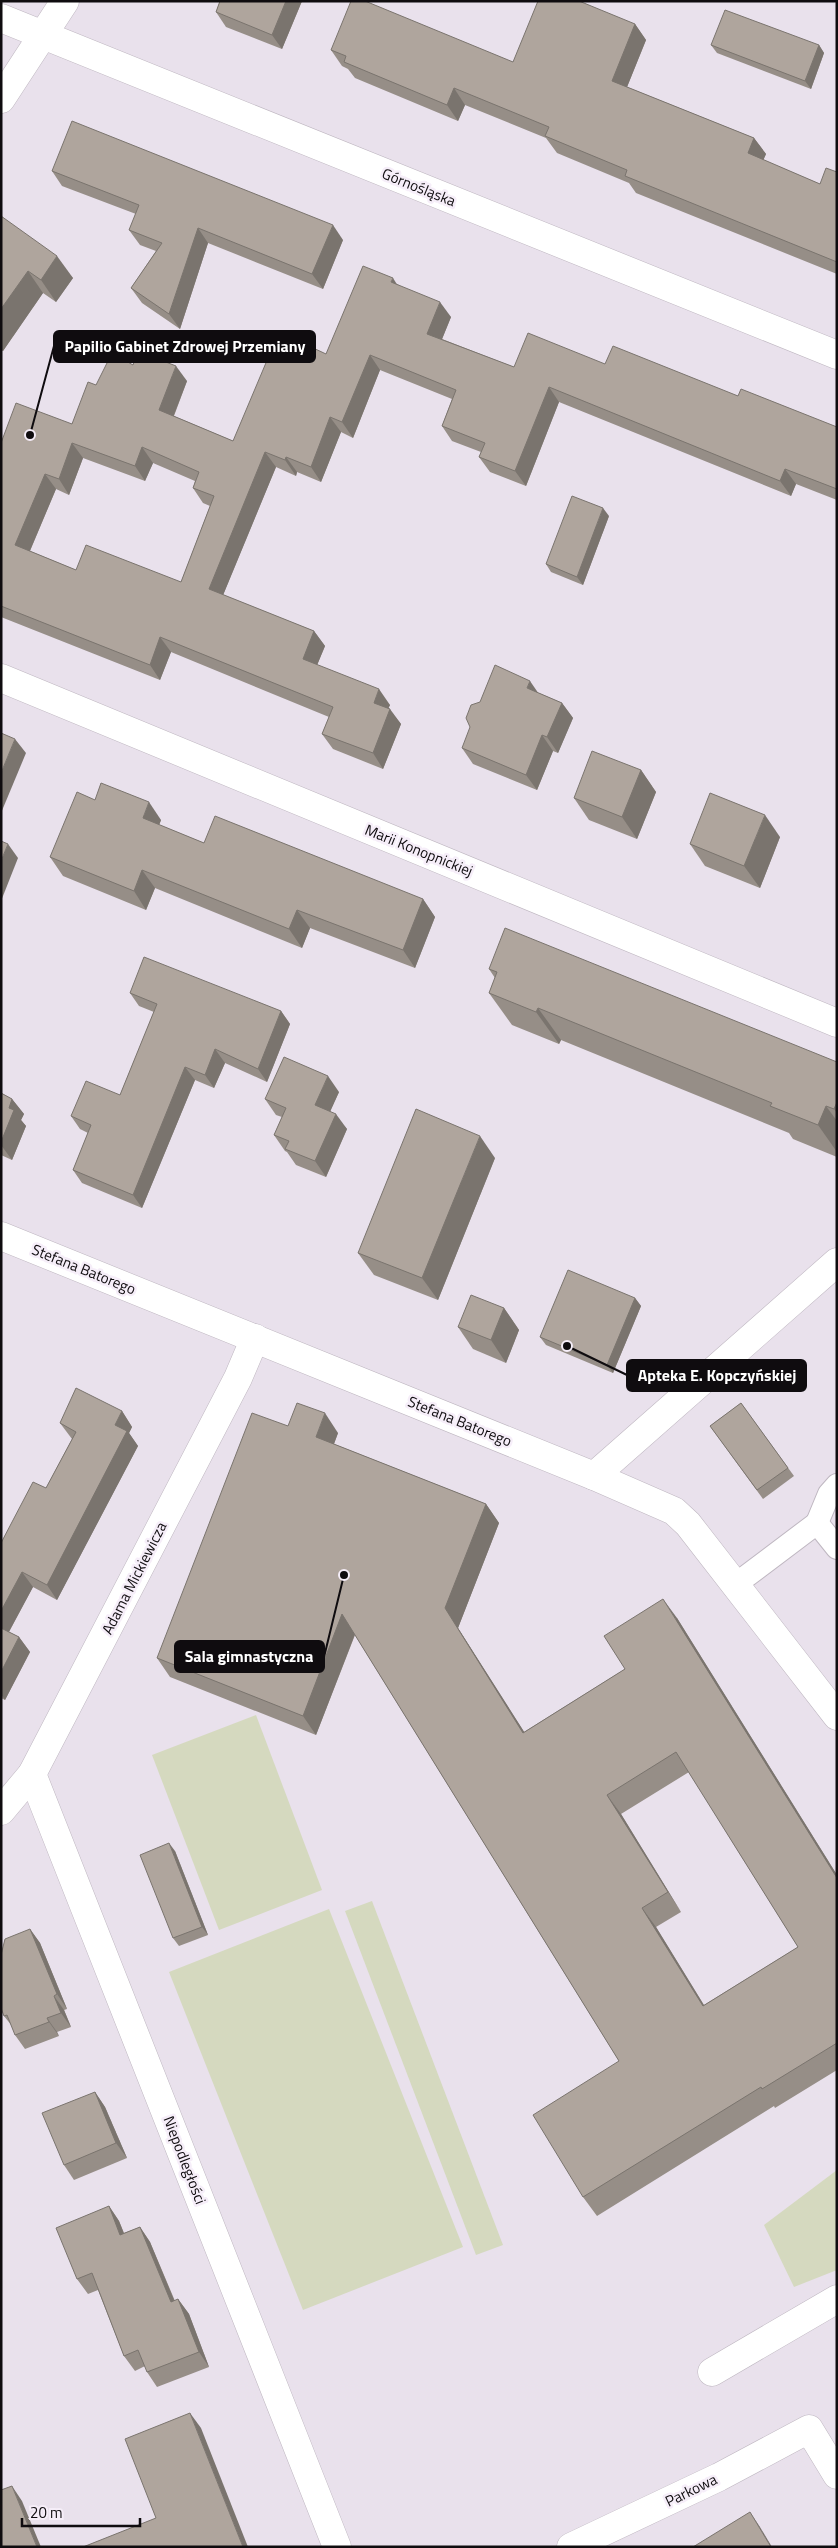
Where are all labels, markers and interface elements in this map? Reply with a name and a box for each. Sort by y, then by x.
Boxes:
street label: Górnośląska [379,162,460,212]
callout: Papilio Gabinet Zdrowej Przemiany [54,331,315,362]
text: Papilio Gabinet Zdrowej Przemiany [64,334,306,358]
street label: Marii Konopnickiej [362,818,476,882]
street label: Stefana Batorego [29,1238,140,1300]
callout: Apteka E. Kopczyńskiej [627,1360,806,1391]
text: Apteka E. Kopczyńskiej [638,1363,796,1387]
street label: Stefana Batorego [405,1390,516,1452]
street label: Adama Mickiewicza [96,1517,173,1638]
callout: Sala gimnastyczna [175,1641,324,1672]
text: Sala gimnastyczna [185,1644,313,1668]
street label: Niepodległości [158,2113,212,2207]
street label: Parkowa [661,2467,721,2512]
scale bar [22,2496,140,2528]
text: 20 m [30,2501,63,2524]

